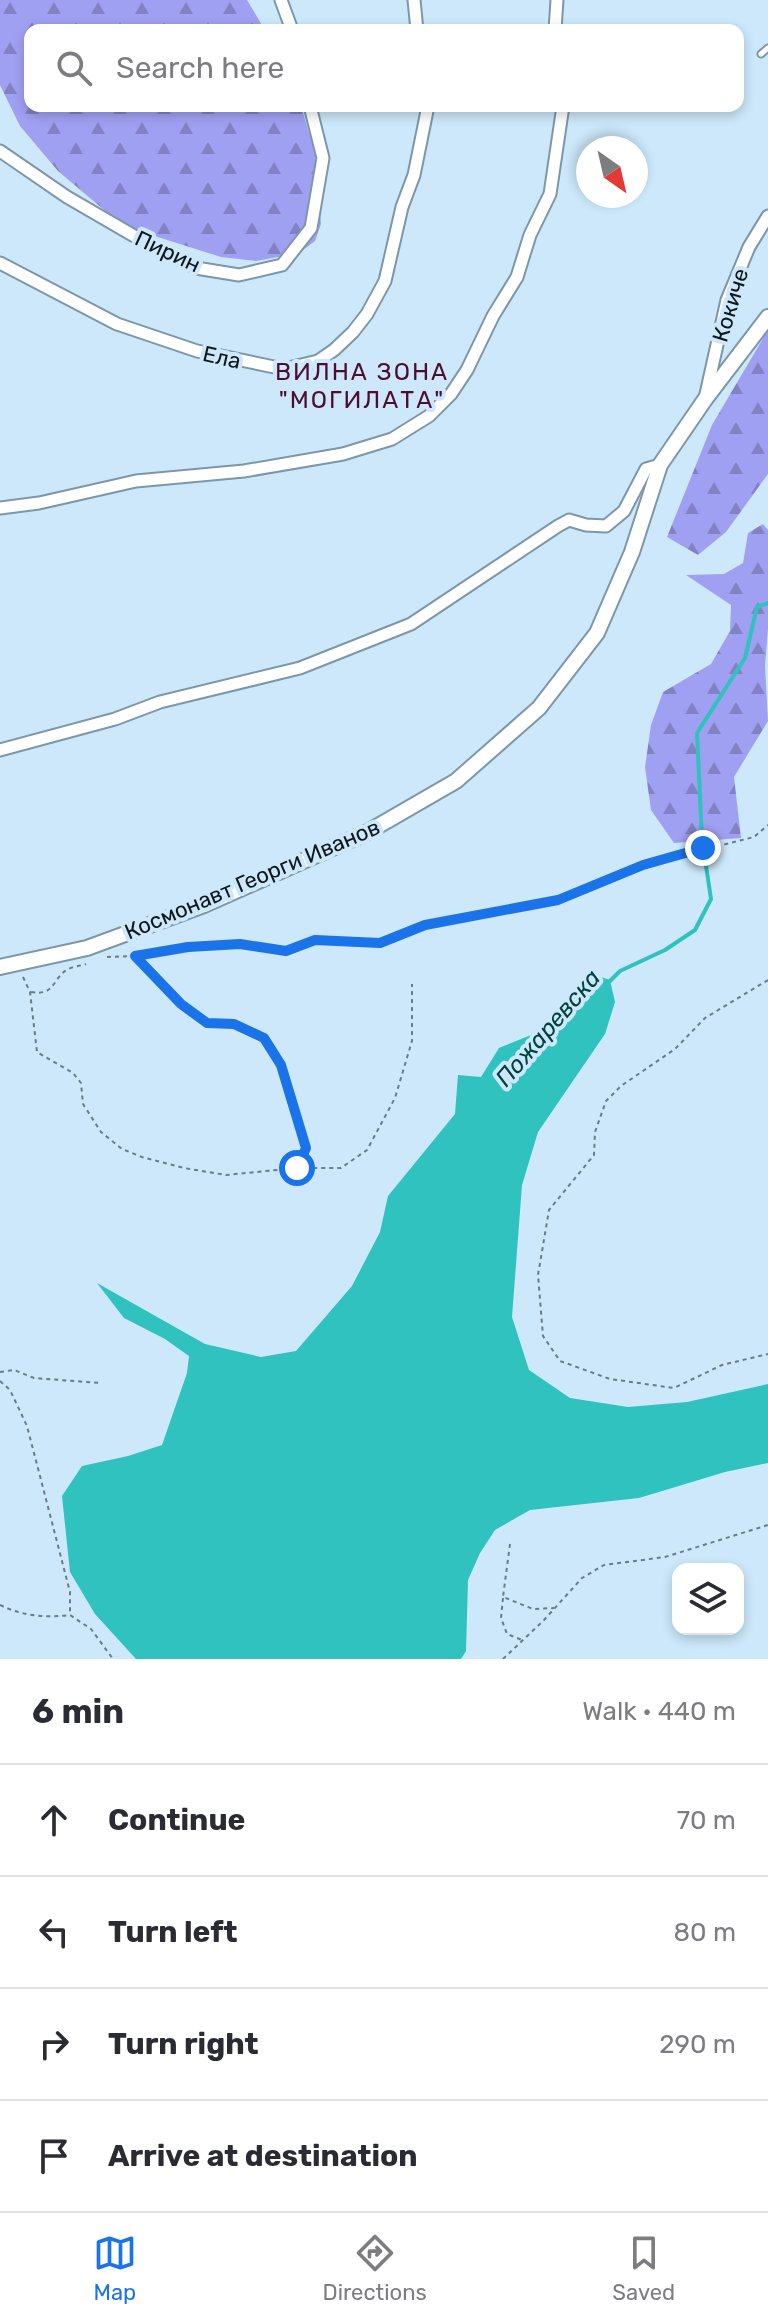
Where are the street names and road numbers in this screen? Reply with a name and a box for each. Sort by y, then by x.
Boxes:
street label: Пирин [131,225,205,278]
street label: Кокиче [707,265,754,345]
street label: Ела [200,340,244,375]
street label: Космонавт Георги Иванов [121,813,384,946]

